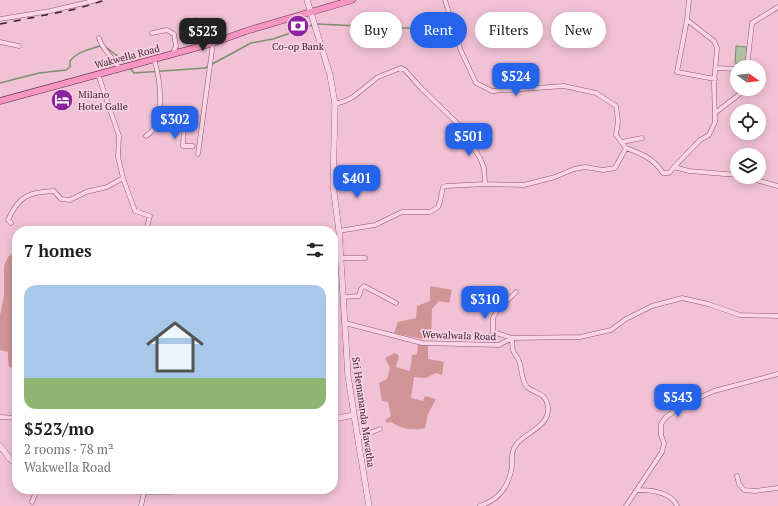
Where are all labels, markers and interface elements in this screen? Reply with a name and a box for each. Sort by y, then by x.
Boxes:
chip: Buy [350,12,402,48]
chip: Rent [410,12,467,48]
chip: Filters [475,12,543,48]
chip: New [551,12,606,48]
bank icon: Co-op Bank [285,13,311,39]
pin: $523 [179,18,227,52]
text: $523 [188,22,218,40]
place label: Co-op Bank [272,40,325,53]
street label: Wakwella Road [93,41,162,71]
north arrow [730,60,766,96]
map controls [730,60,766,184]
pin: $524 [492,63,540,97]
text: $524 [501,67,531,85]
hotel icon: Milano Hotel Galle [49,87,75,113]
place label: Milano Hotel Galle [78,88,128,113]
button: locate [730,104,766,140]
pin: $302 [151,106,199,140]
text: $302 [160,110,190,128]
pin: $501 [445,123,493,157]
text: $501 [454,127,484,145]
button: layers [730,148,766,184]
pin: $401 [333,165,381,199]
text: $401 [342,169,372,187]
text: 7 homes [24,239,92,262]
icon: filters [304,239,326,261]
pin: $310 [461,286,509,320]
text: $310 [470,290,500,308]
icon: home [139,311,211,383]
street label: Wewalwala Road [422,328,497,343]
street label: Sri Hemananda Mawatha [349,356,378,468]
pin: $543 [654,384,702,418]
text: $543 [663,388,693,406]
text: $523/mo [24,417,94,440]
text: 2 rooms · 78 m² [24,440,114,458]
text: Wakwella Road [24,458,111,476]

